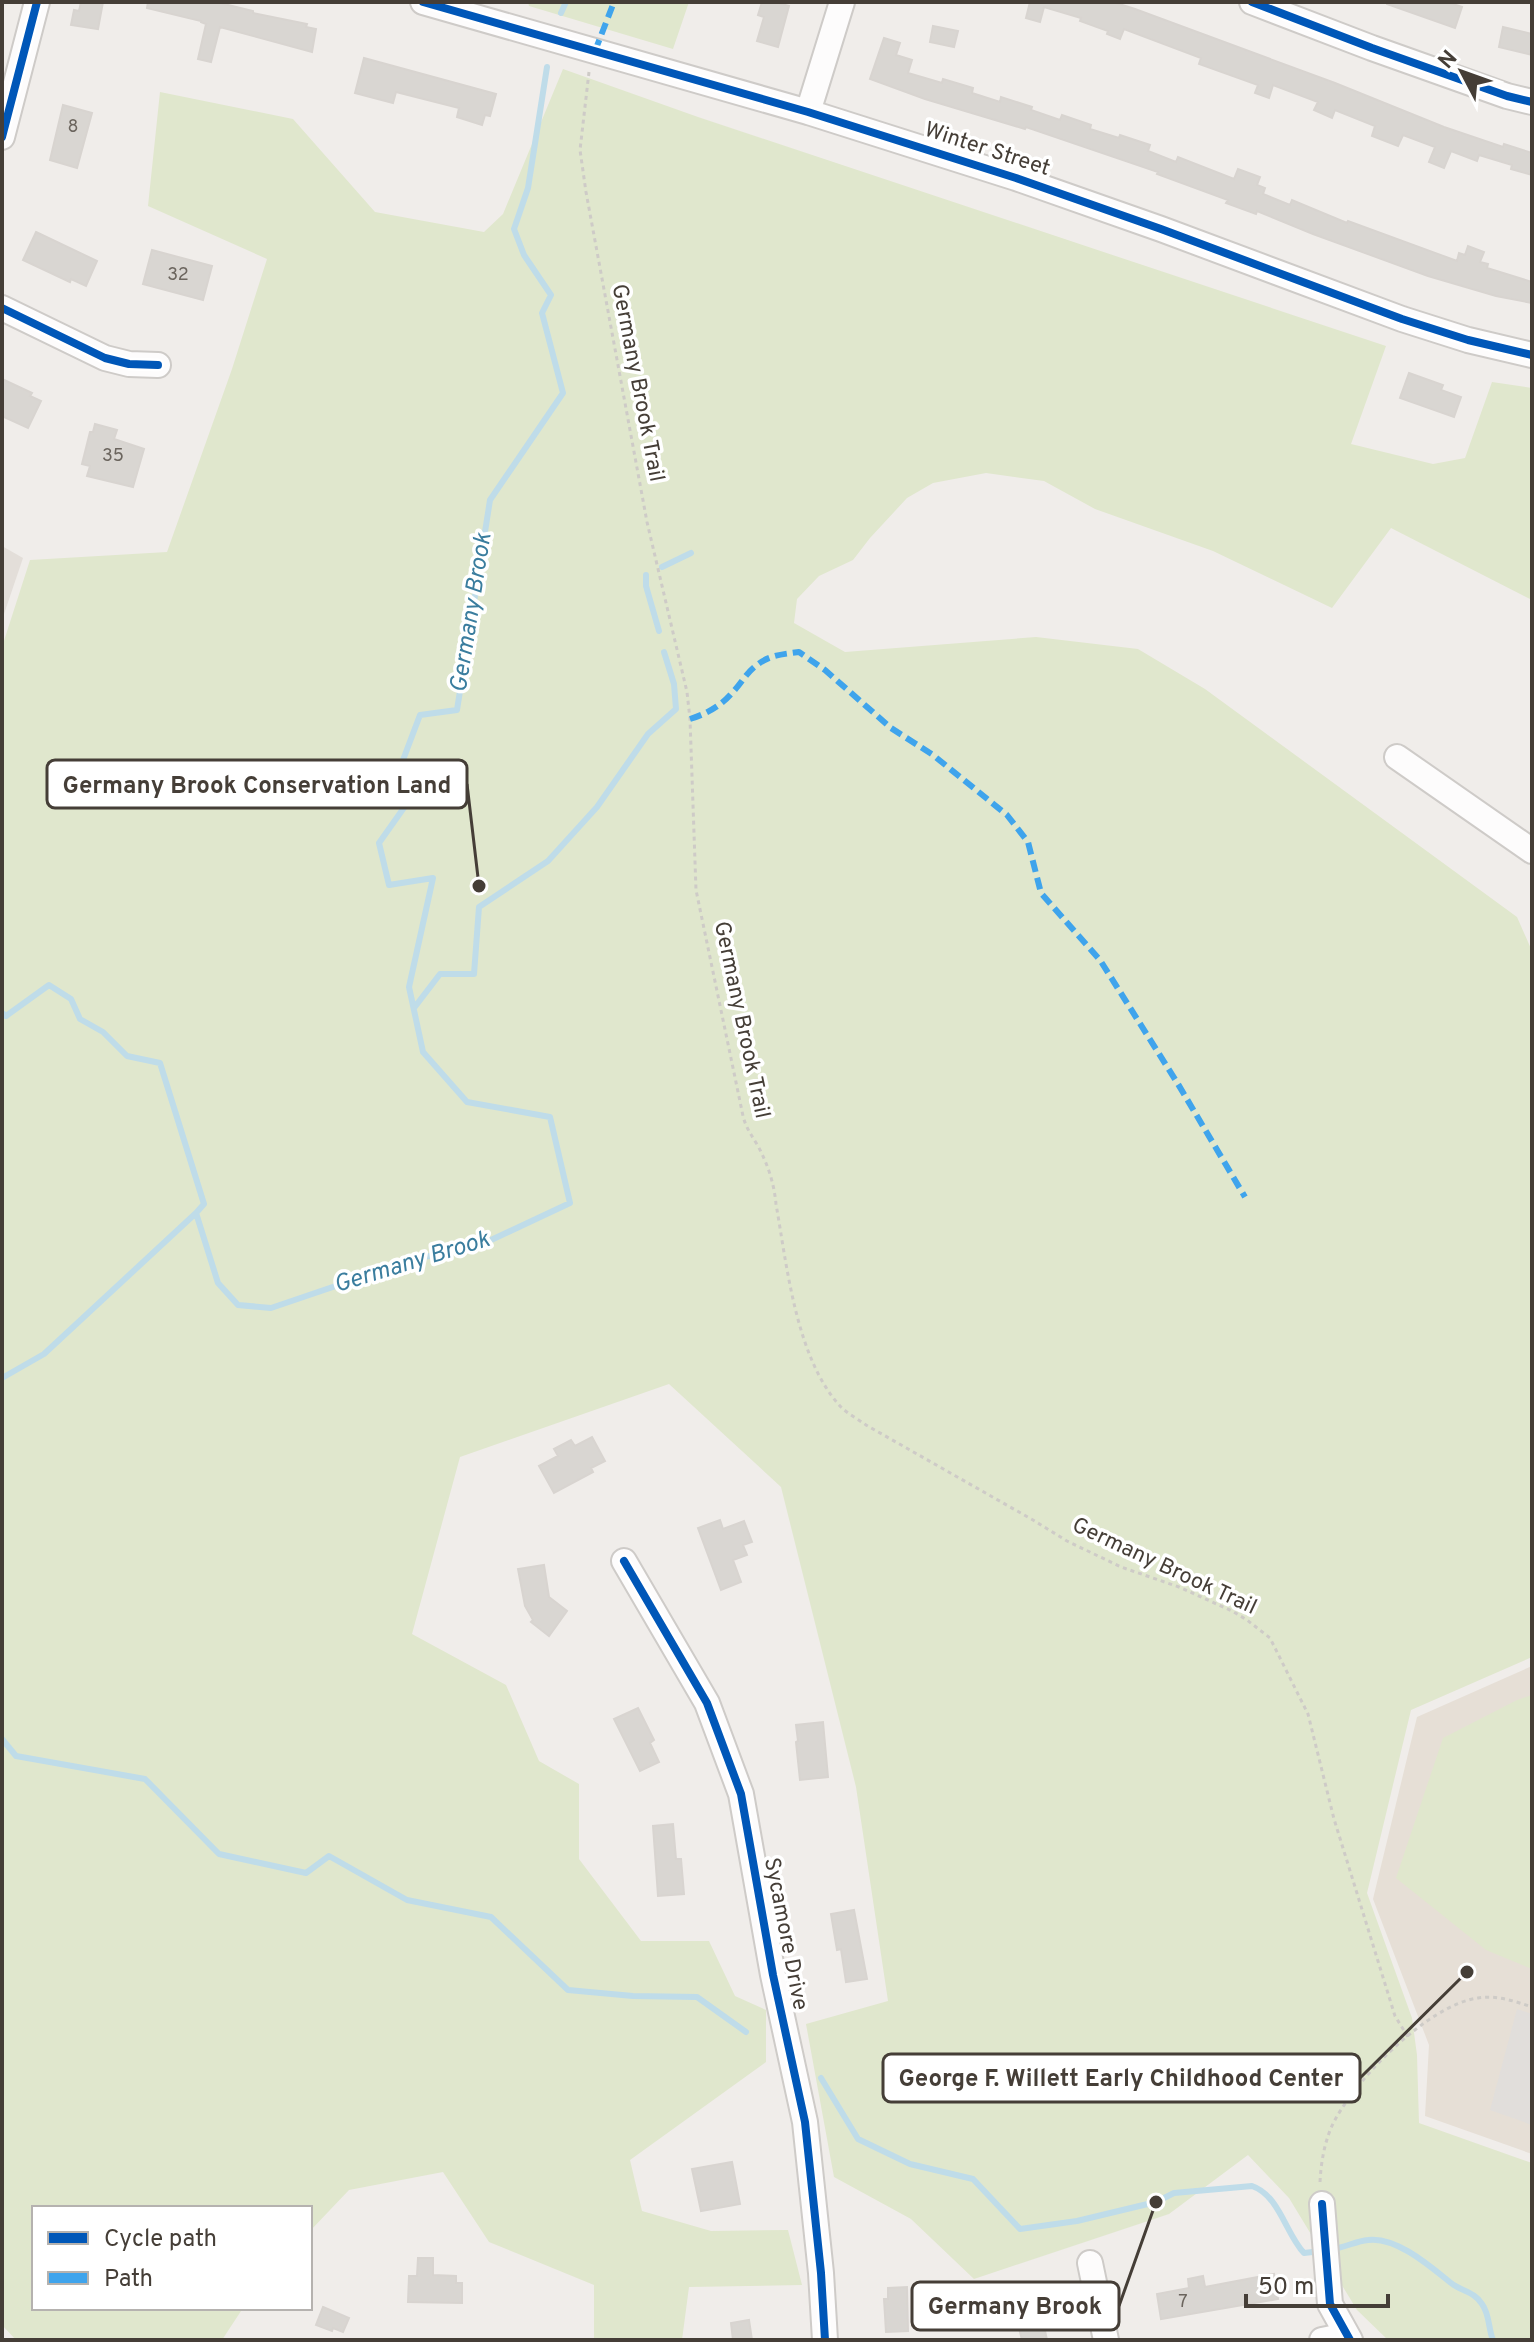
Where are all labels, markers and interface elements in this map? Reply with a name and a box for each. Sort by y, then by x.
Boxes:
north arrow [1422,32,1502,112]
text: N [1433,46,1464,75]
house number: 8 [68,116,79,139]
street label: Winter Street [921,117,1053,183]
house number: 32 [167,264,189,287]
street label: Germany Brook Trail [605,282,669,484]
house number: 35 [102,445,124,468]
water label: Germany Brook [445,530,500,695]
callout: Germany Brook Conservation Land [47,760,467,808]
text: Germany Brook Conservation Land [63,772,451,802]
street label: Germany Brook Trail [707,919,775,1121]
water label: Germany Brook [331,1225,494,1301]
street label: Germany Brook Trail [1067,1512,1261,1622]
street label: Sycamore Drive [757,1855,813,2013]
callout: George F. Willett Early Childhood Center [883,2054,1360,2102]
text: George F. Willett Early Childhood Center [898,2065,1344,2095]
legend [32,2206,312,2310]
text: Cycle path [104,2225,217,2255]
scale bar [1246,2258,1388,2308]
text: Path [104,2265,153,2295]
text: 50 m [1258,2273,1314,2303]
callout: Germany Brook [912,2282,1119,2330]
house number: 7 [1178,2291,1188,2314]
text: Germany Brook [928,2293,1102,2323]

